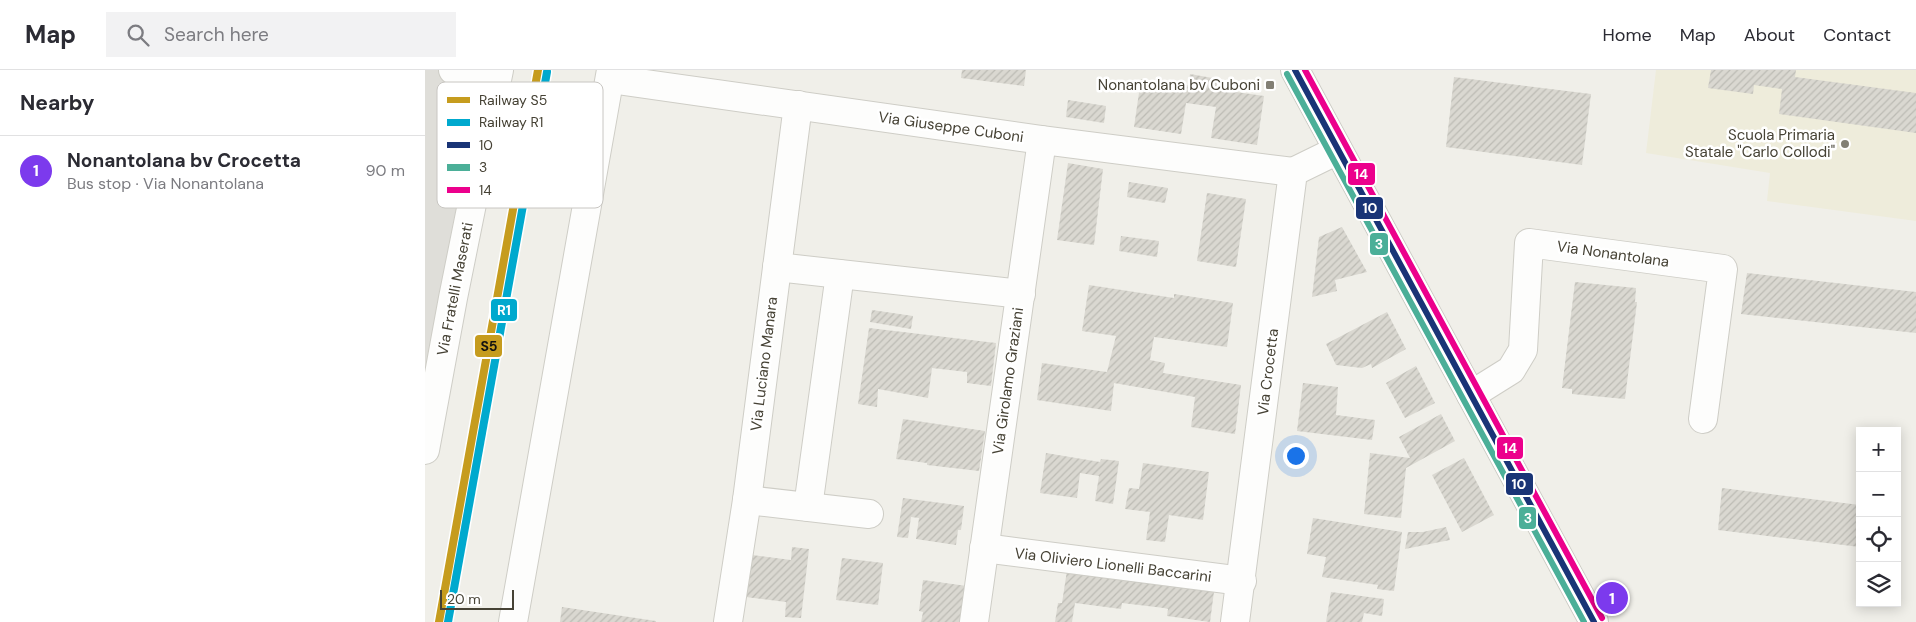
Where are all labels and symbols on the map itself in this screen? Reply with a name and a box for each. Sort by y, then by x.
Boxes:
place label: Nonantolana bv Cuboni [1098,75,1260,95]
marker: Nonantolana bv Cuboni [1264,79,1276,91]
legend [437,82,603,208]
text: Railway S5 [479,91,547,109]
street label: Via Giuseppe Cuboni [877,107,1025,147]
text: Railway R1 [479,113,543,131]
place label: Scuola Primaria Statale "Carlo Collodi" [1685,125,1835,162]
text: 10 [479,136,493,154]
marker: Scuola Primaria Statale "Carlo Collodi" [1839,138,1851,150]
text: 3 [479,158,487,176]
line badge: 14 [1347,162,1376,186]
text: 14 [1354,165,1368,183]
text: 14 [479,181,492,199]
line badge: 10 [1355,196,1384,220]
text: 10 [1363,199,1378,217]
street label: Via Fratelli Maserati [432,221,478,357]
line badge: 3 [1369,232,1389,256]
text: 3 [1375,235,1383,253]
street label: Via Nonantolana [1556,236,1670,272]
street label: Via Luciano Manara [746,296,782,432]
line badge: R1 [490,298,518,322]
text: R1 [497,301,511,319]
street label: Via Girolamo Graziani [988,306,1028,456]
street label: Via Crocetta [1253,327,1283,417]
line badge: S5 [474,334,503,358]
text: S5 [480,337,498,355]
line badge: 14 [1496,436,1524,460]
text: 14 [1503,439,1517,457]
your location [1283,443,1309,469]
line badge: 10 [1505,472,1534,496]
text: 10 [1512,475,1527,493]
line badge: 3 [1518,506,1537,530]
text: 3 [1524,509,1532,527]
street label: Via Oliviero Lionelli Baccarini [1013,543,1213,587]
pin: 1 [1596,579,1628,617]
scale bar [440,587,514,610]

